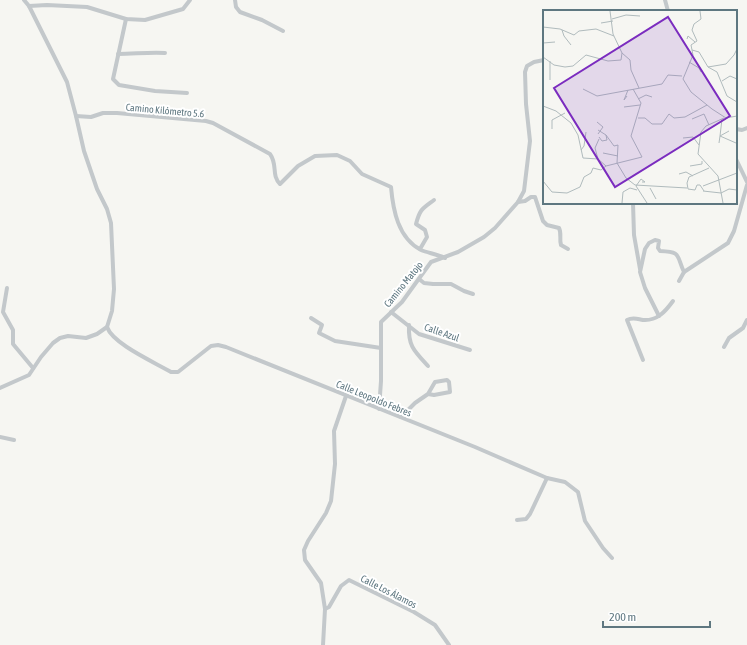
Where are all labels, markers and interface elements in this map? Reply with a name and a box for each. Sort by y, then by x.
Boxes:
inset map [543,10,737,204]
street label: Camino Kilómetro 5.6 [125,102,205,119]
street label: Camino Matojo [382,259,425,309]
street label: Calle Azul [423,321,461,344]
street label: Calle Leopoldo Febres [335,378,414,419]
street label: Calle Los Álamos [359,573,419,610]
scale bar [603,603,710,629]
text: 200 m [609,610,636,624]

